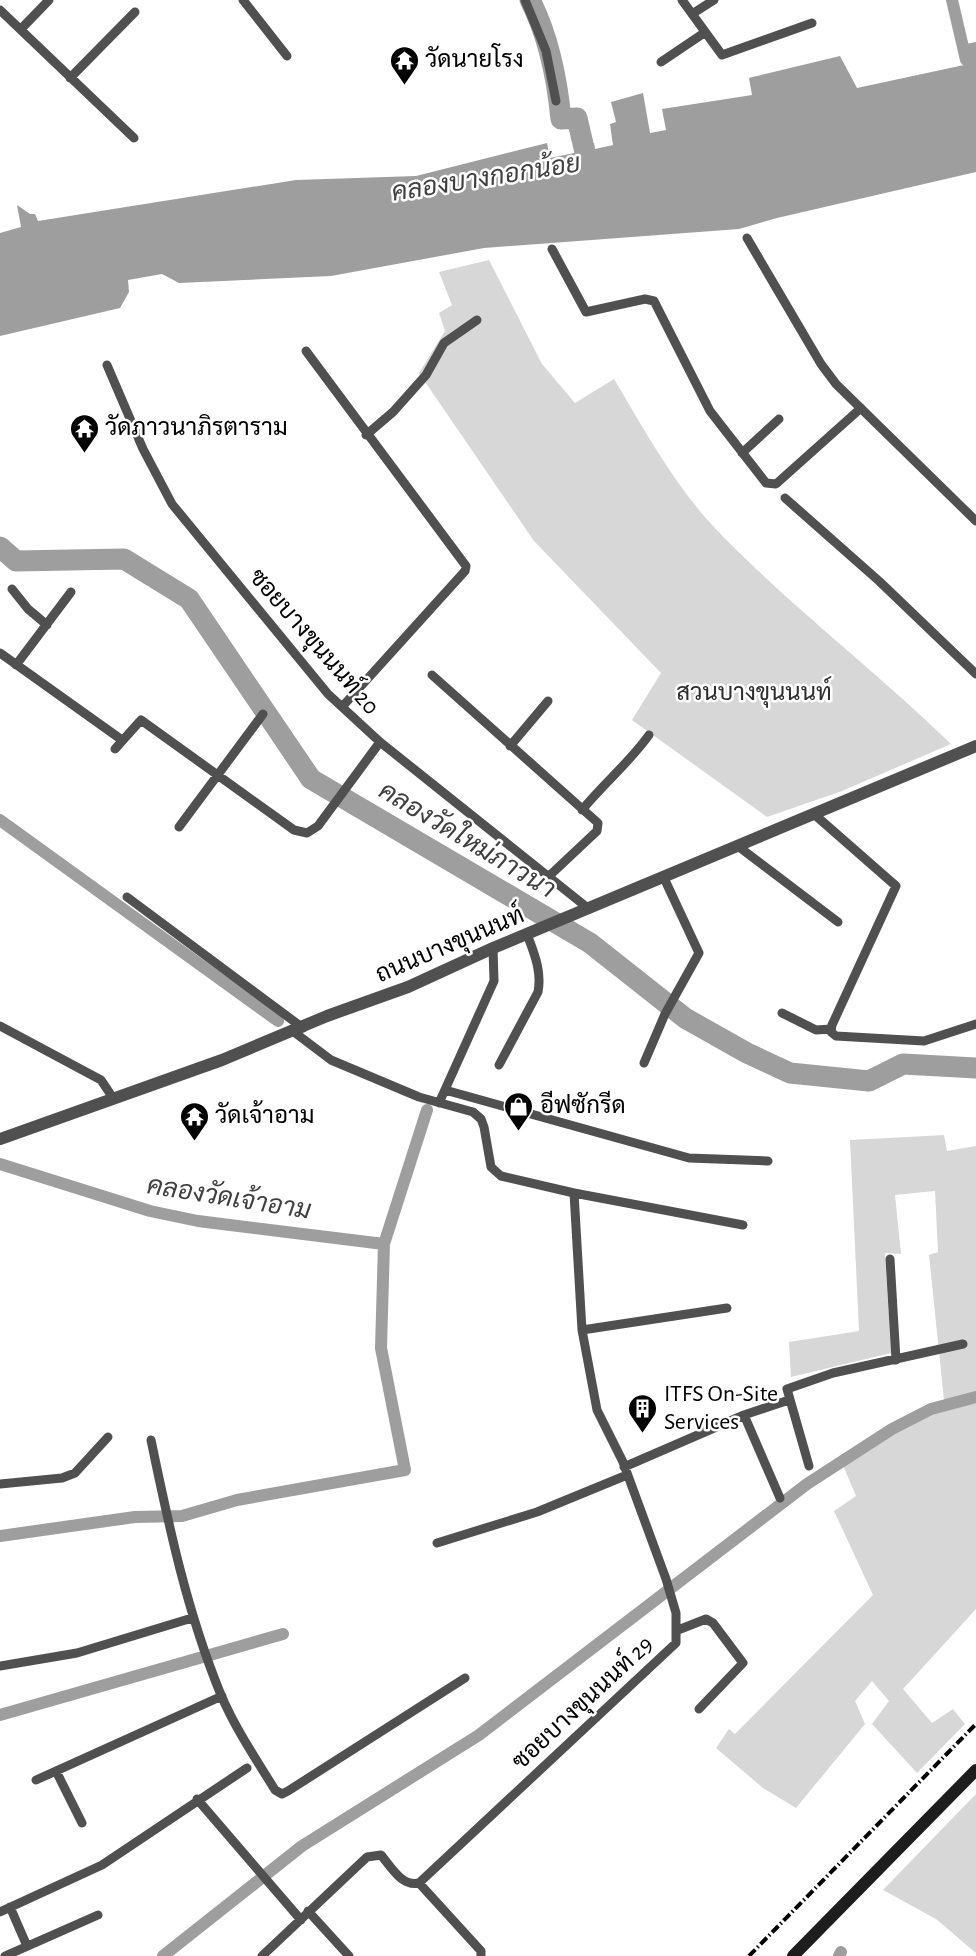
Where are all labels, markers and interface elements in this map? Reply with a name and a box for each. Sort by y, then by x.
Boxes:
place label: วัดนายโรง [425,43,524,72]
temple icon: วัดนายโรง [388,44,420,86]
water label: คลองบางกอกน้อย [389,146,582,206]
temple icon: วัดภาวนาภิรตาราม [68,412,100,454]
place label: วัดภาวนาภิรตาราม [105,413,288,440]
street label: ซอยบางขุนนนท์ 20 [242,561,387,721]
park label: สวนบางขุนนนท์ [676,676,832,708]
water label: คลองวัดใหม่ภาวนา [374,774,562,903]
street label: ถนนบางขุนนนท์ [370,898,529,990]
shop icon: อีฟซักรีด [503,1090,535,1132]
place label: อีฟซักรีด [540,1090,626,1118]
temple icon: วัดเจ้าอาม [178,1100,210,1142]
place label: วัดเจ้าอาม [215,1100,314,1128]
water label: คลองวัดเจ้าอาม [145,1168,313,1224]
place label: ITFS On-Site Services [664,1382,778,1434]
building icon: ITFS On-Site Services [627,1392,659,1434]
street label: ซอยบางขุนนนท์ 29 [505,1628,660,1776]

